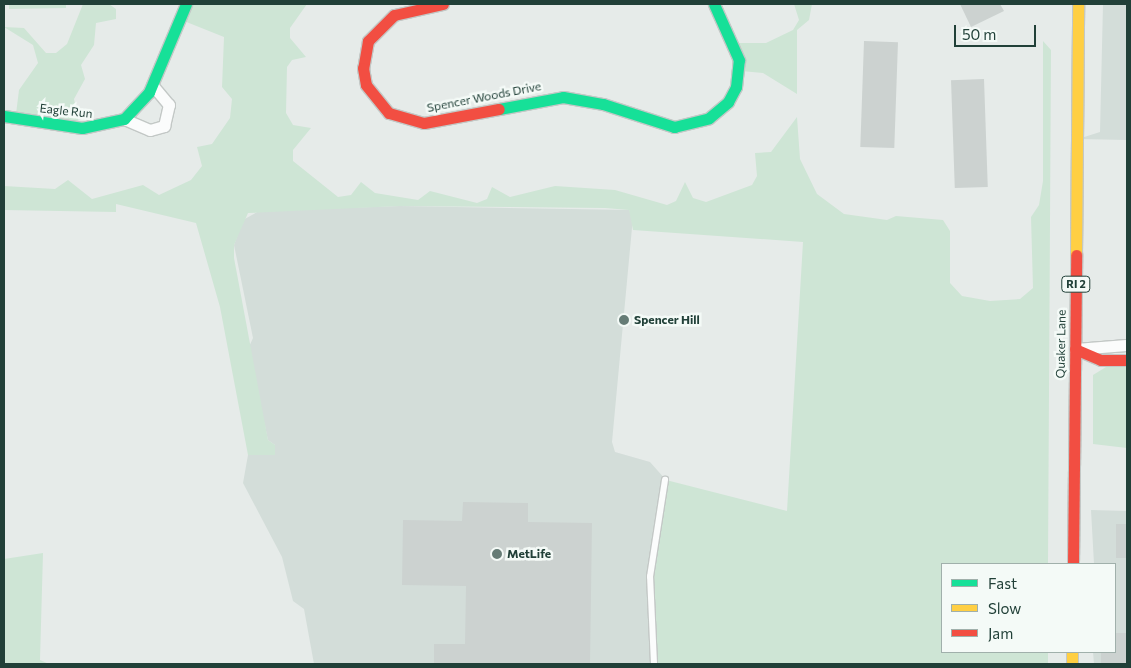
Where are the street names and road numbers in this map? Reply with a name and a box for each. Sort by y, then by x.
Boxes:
street label: Spencer Woods Drive [426,79,542,115]
street label: Eagle Run [39,101,93,121]
road number: RI 2 [1061,276,1091,292]
street label: Quaker Lane [1053,309,1069,379]

